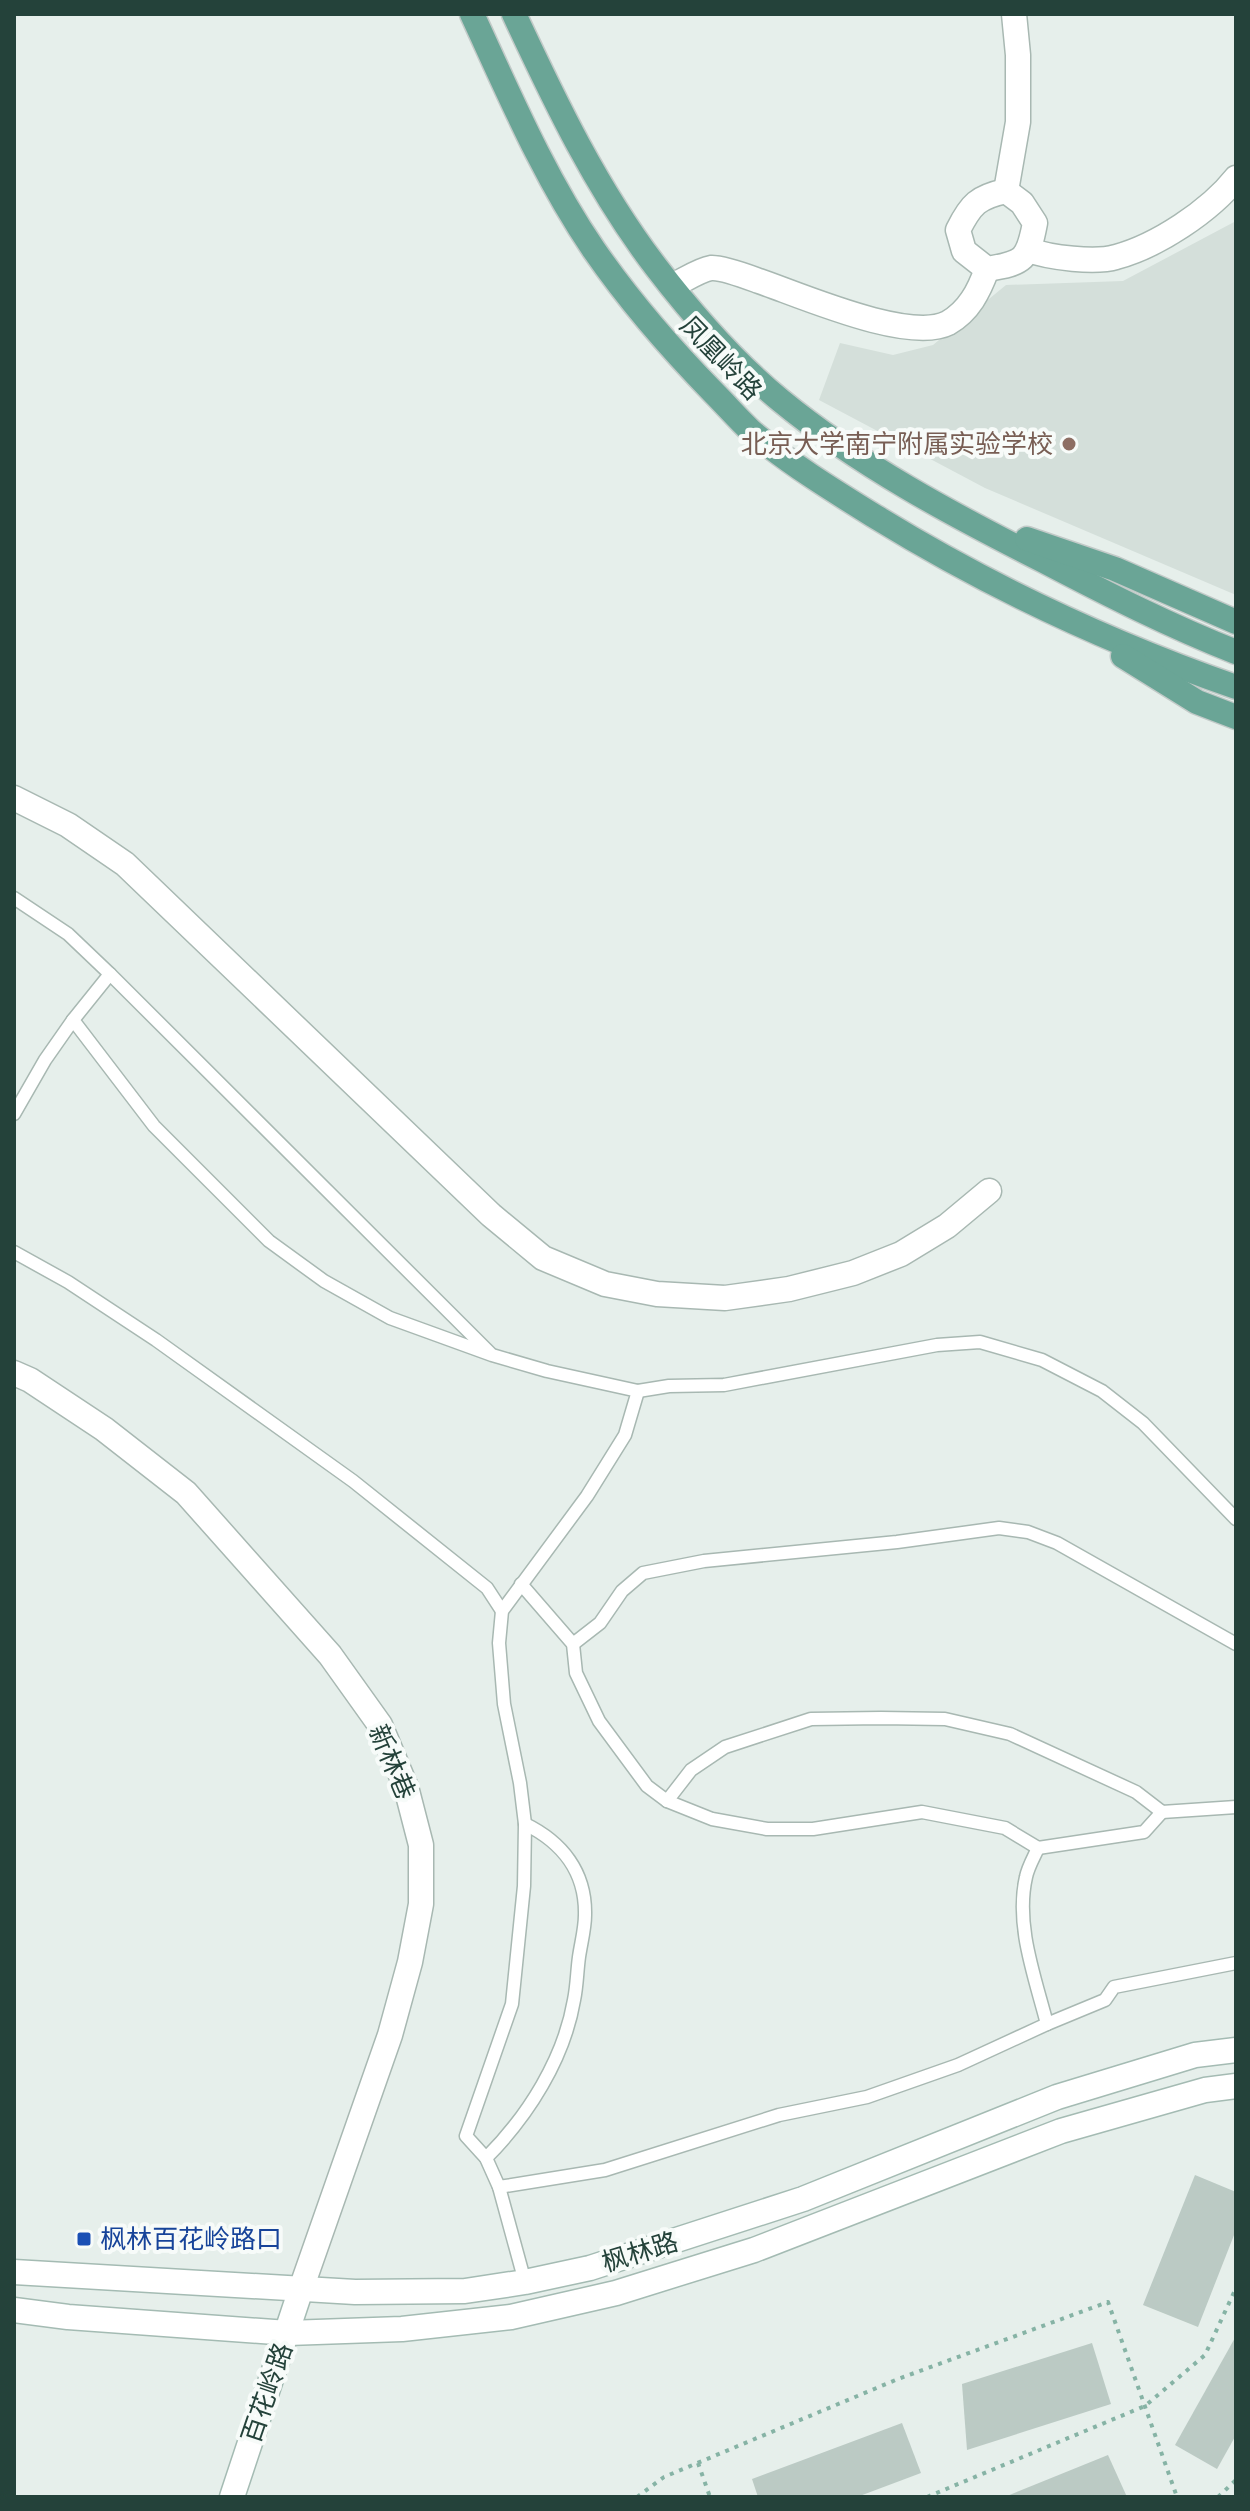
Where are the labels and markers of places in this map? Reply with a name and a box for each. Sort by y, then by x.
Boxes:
place label: 北京大学南宁附属实验学校 [741,429,1053,460]
marker: 北京大学南宁附属实验学校 [1060,435,1078,453]
place label: 枫林百花岭路口 [100,2224,282,2255]
marker: 枫林百花岭路口 [75,2230,93,2248]

